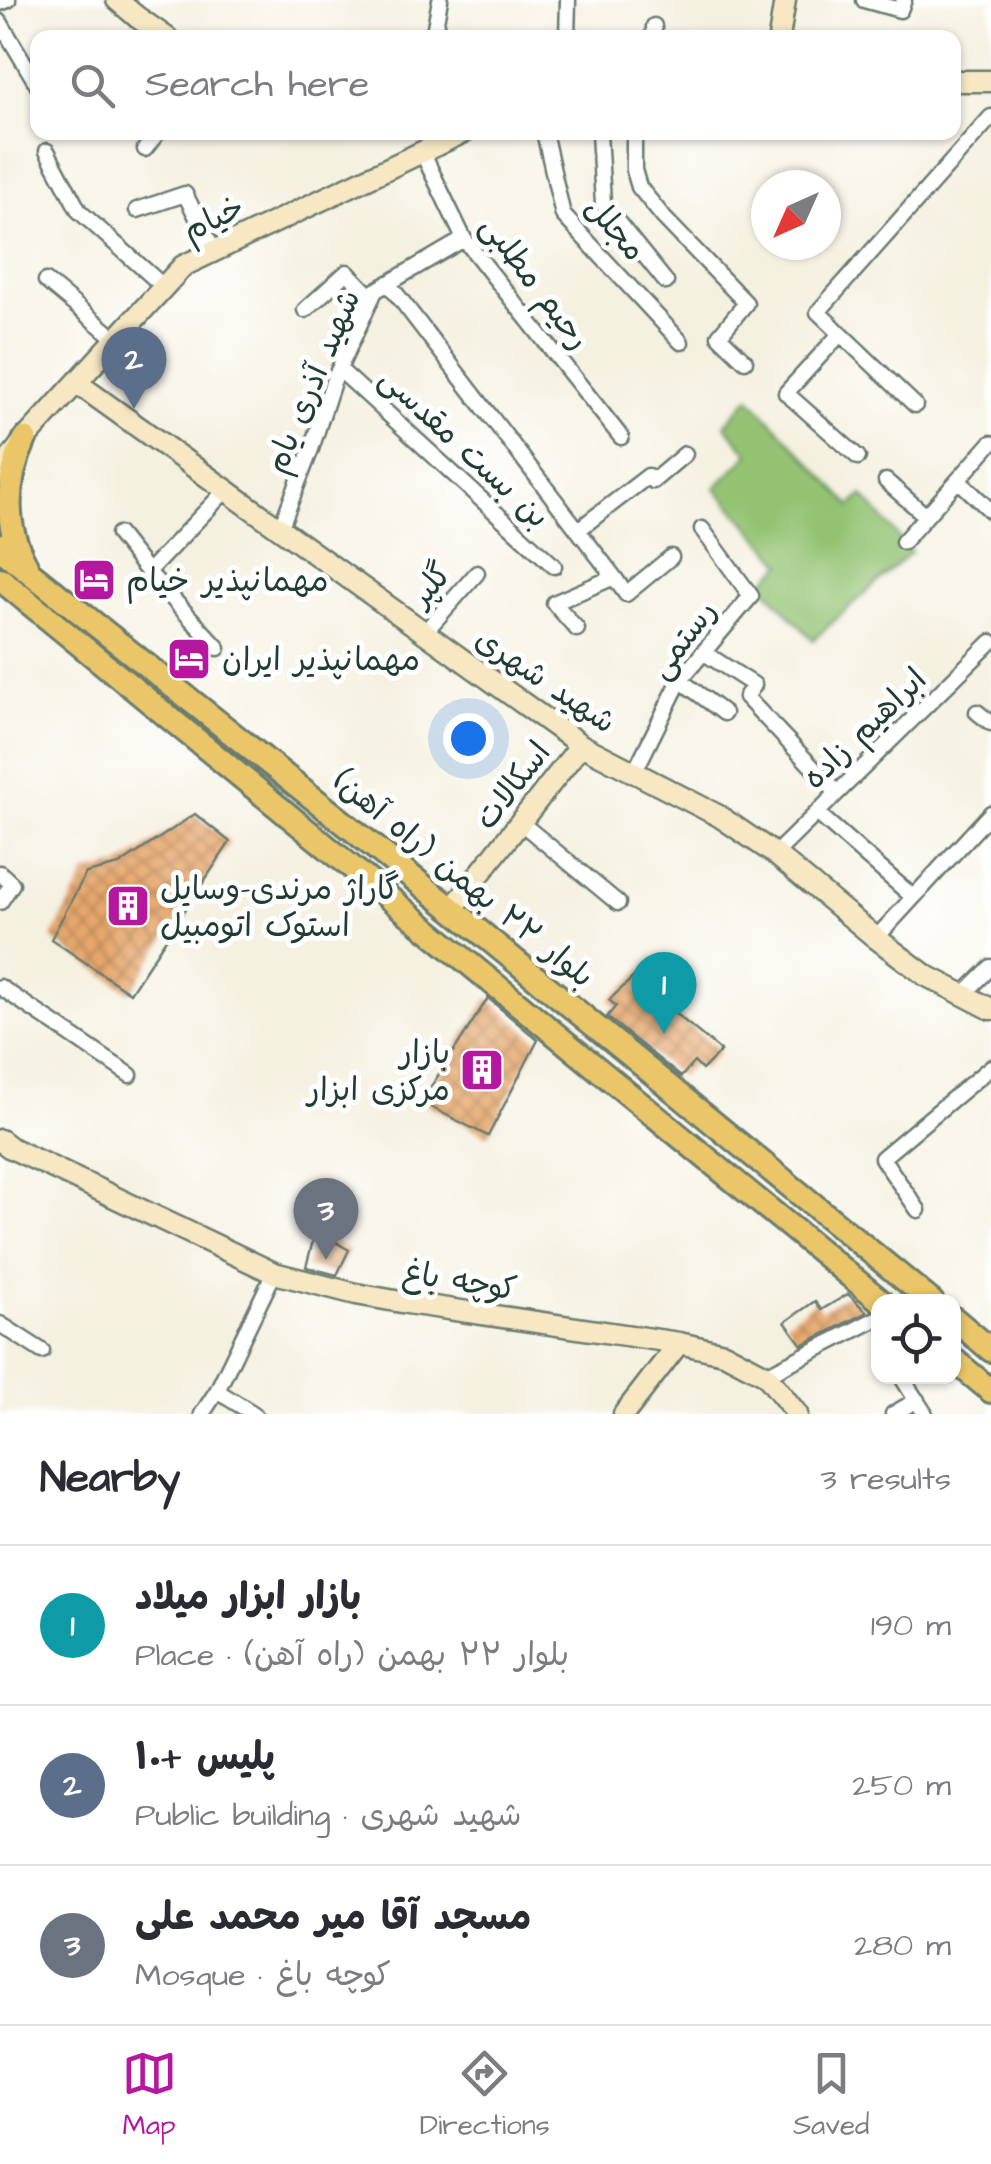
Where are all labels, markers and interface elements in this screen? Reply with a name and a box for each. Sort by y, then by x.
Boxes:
search box [30,30,961,140]
icon: search [65,58,120,113]
text: Search here [145,59,369,111]
north arrow [751,170,841,260]
street label: خیام [175,185,252,253]
street label: مجلل [574,187,656,271]
street label: رحیم مطلبی [468,206,600,360]
street label: شهید آذری یام [254,283,372,480]
pin: 2 [102,326,166,409]
street label: بن بست مقدسی [369,357,559,539]
street label: گلپر [397,553,463,619]
hotel icon: مهمانپذیر خیام [71,557,117,603]
place label: مهمانپذیر خیام [126,559,329,604]
street label: رستمی [639,591,728,689]
street label: شهید شهری [466,618,625,745]
hotel icon: مهمانپذیر ایران [166,636,212,682]
place label: مهمانپذیر ایران [222,638,420,683]
street label: ابراهیم زاده [793,658,937,800]
your location [443,713,494,764]
street label: اسکالات [464,732,562,839]
street label: بلوار ۲۲ بهمن (راه آهن) [323,760,603,999]
place label: گاراژ مرندی-وسایل استوک اتومبیل [160,867,400,949]
building icon: گاراژ مرندی-وسایل استوک اتومبیل [105,883,151,929]
pin: 1 [632,952,696,1034]
place label: بازار مرکزی ابزار [305,1031,450,1113]
building icon: بازار مرکزی ابزار [459,1047,505,1093]
pin: 3 [294,1178,358,1260]
street label: کوچه باغ [399,1250,520,1313]
map controls [871,1294,961,1384]
button: locate [871,1294,961,1384]
text: Nearby [40,1450,180,1508]
text: 3 results [821,1457,951,1502]
text: بازار ابزار میلاد [135,1572,361,1624]
text: 1 [70,1603,75,1648]
text: 190 m [871,1603,951,1648]
text: Place · بلوار ۲۲ بهمن (راه آهن) [135,1633,569,1678]
text: پلیس +۱۰ [135,1732,275,1784]
text: 2 [63,1763,82,1808]
text: 250 m [852,1763,951,1808]
text: Public building · شهید شهری [135,1793,522,1838]
text: مسجد آقا میر محمد علی [135,1892,531,1944]
text: 3 [64,1923,81,1968]
text: 280 m [854,1923,951,1968]
text: Mosque · کوچه باغ [135,1953,391,1998]
tab: Map [122,2046,177,2145]
tab: Directions [420,2046,550,2145]
tab: Saved [793,2046,869,2145]

